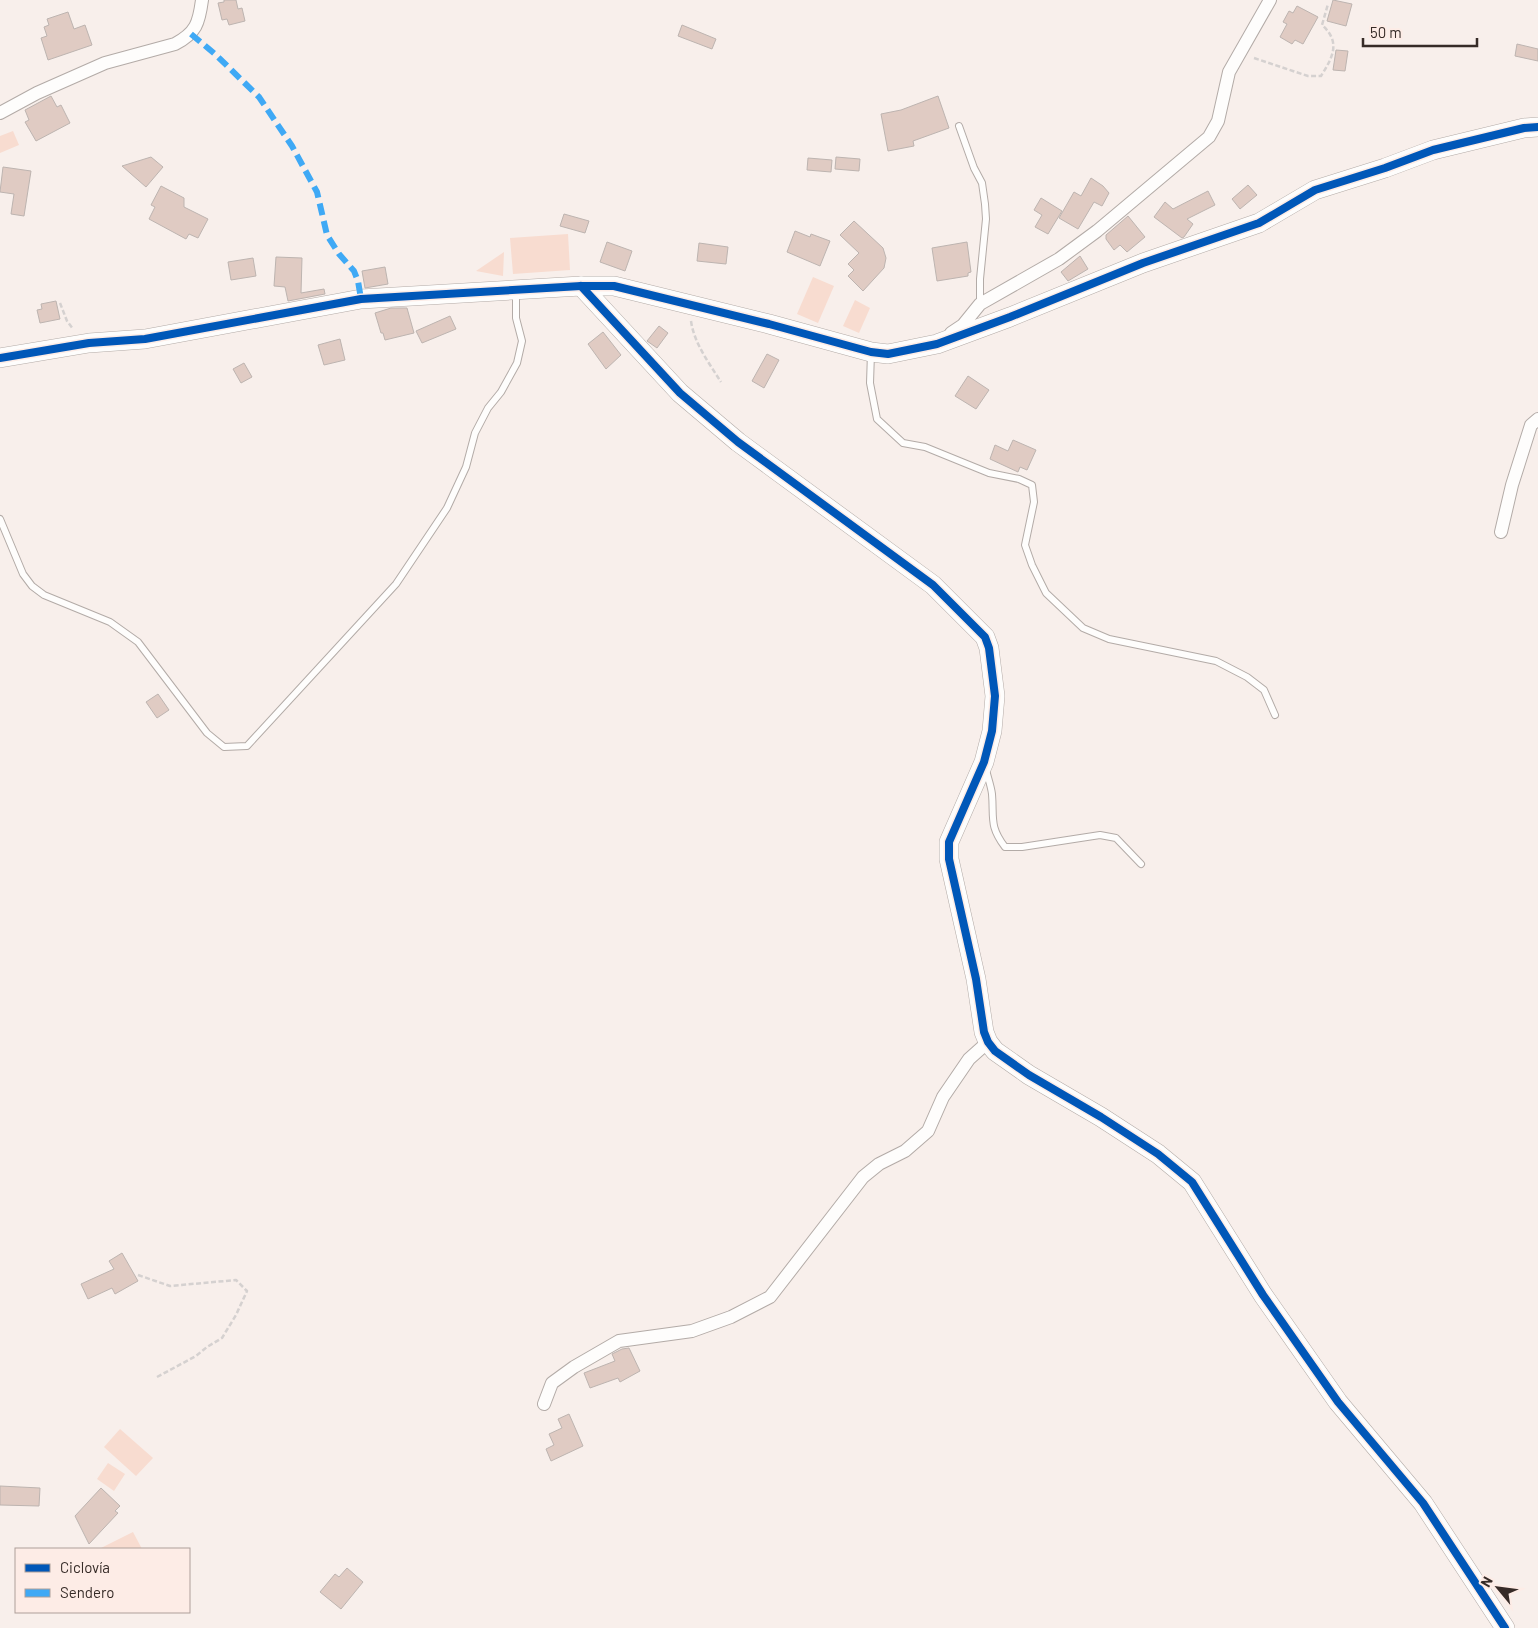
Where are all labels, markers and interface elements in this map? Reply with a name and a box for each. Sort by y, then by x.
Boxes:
scale bar [1363,15,1477,47]
text: 50 m [1370,23,1402,41]
legend [15,1548,190,1613]
text: Ciclovía [60,1558,110,1576]
north arrow [1473,1563,1523,1613]
text: N [1477,1573,1496,1590]
text: Sendero [60,1583,114,1601]

